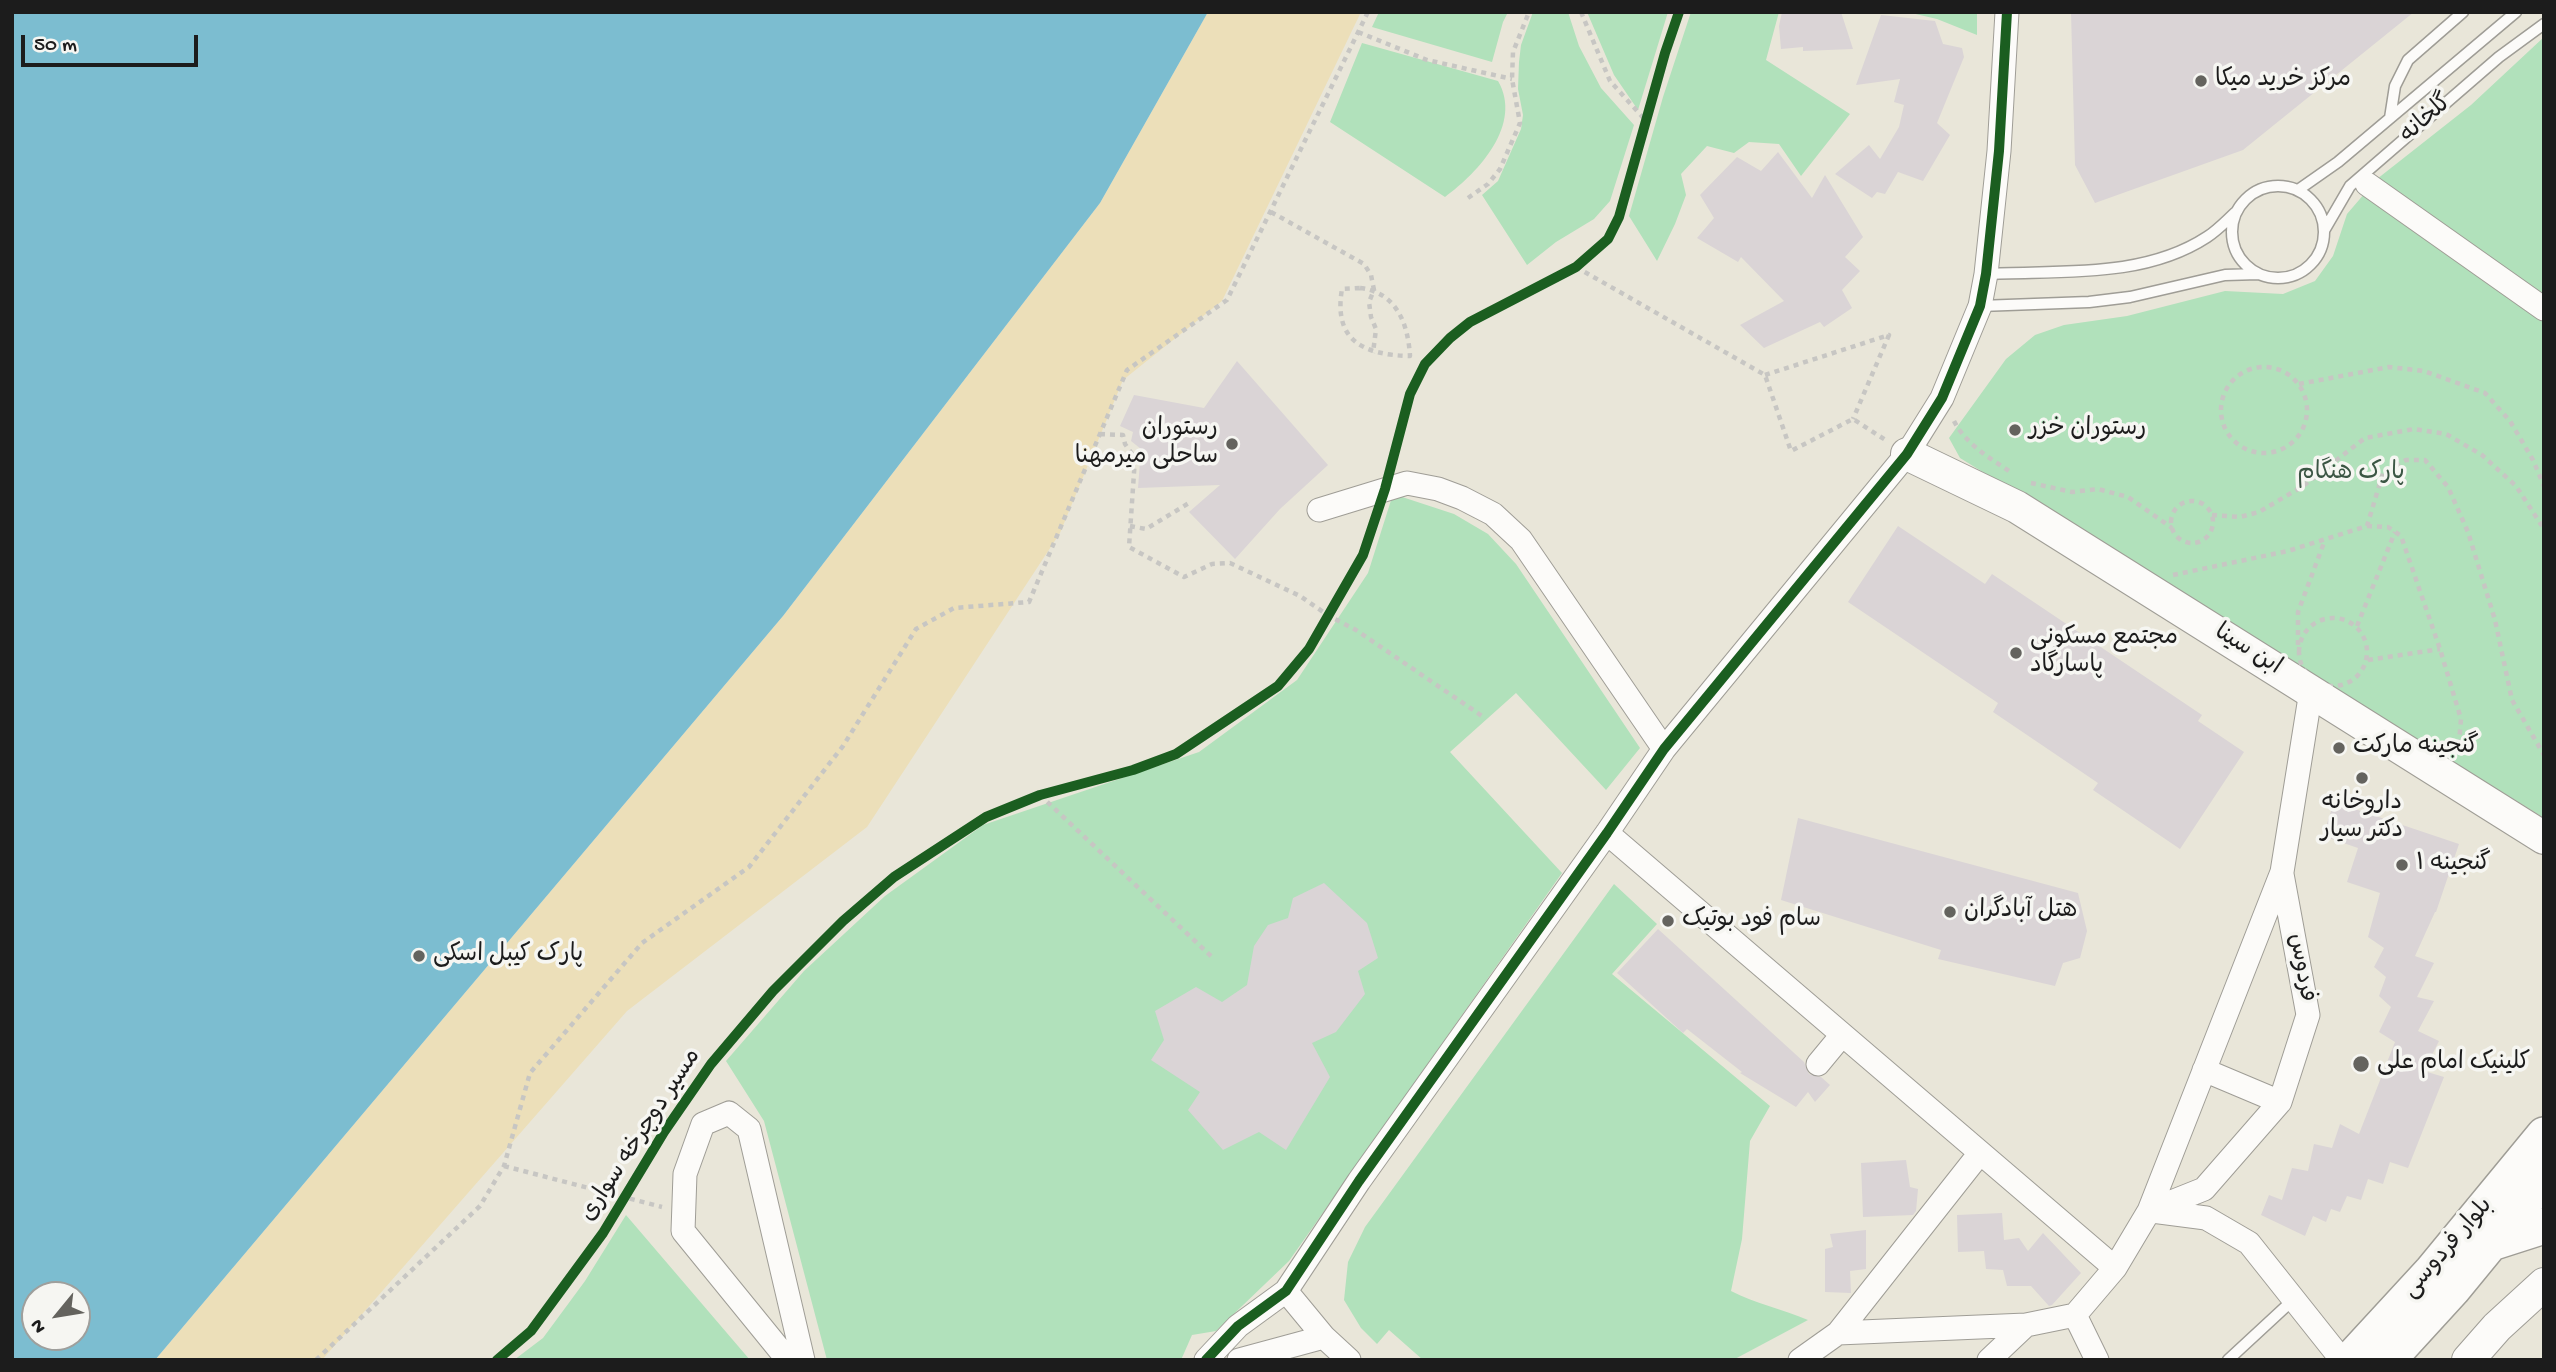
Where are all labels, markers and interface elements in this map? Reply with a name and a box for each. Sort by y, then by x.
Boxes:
scale bar [24,21,201,65]
text: 50 m [34,34,77,59]
place label: مرکز خرید میکا [2215,67,2351,95]
marker: مرکز خرید میکا [2193,73,2209,89]
street label: گلخانه [2395,89,2459,151]
place label: رستوران ساحلی میرمهنا [1075,416,1218,472]
place label: رستوران خزر [2029,416,2146,444]
marker: رستوران خزر [2007,422,2023,438]
marker: رستوران ساحلی میرمهنا [1224,436,1240,452]
park label: پارک هنگام [2297,460,2405,488]
street label: ابن سینا [2208,619,2286,683]
place label: مجتمع مسکونی پاسارگاد [2030,625,2178,681]
marker: مجتمع مسکونی پاسارگاد [2008,645,2024,661]
place label: گنجینه مارکت [2353,734,2479,762]
marker: گنجینه مارکت [2331,740,2347,756]
marker: داروخانه دکتر سیار [2354,770,2370,786]
place label: داروخانه دکتر سیار [2321,790,2403,846]
place label: گنجینه ۱ [2416,851,2491,879]
marker: گنجینه ۱ [2394,857,2410,873]
place label: هتل آبادگران [1964,898,2077,926]
marker: هتل آبادگران [1942,904,1958,920]
place label: سام فود بوتیک [1682,907,1821,935]
marker: سام فود بوتیک [1660,913,1676,929]
street label: فردوس [2280,932,2320,1004]
place label: پارک کیبل اسکی [433,942,583,970]
marker: پارک کیبل اسکی [411,948,427,964]
street label: مسیر دوچرخه سواری [575,1044,709,1228]
place label: کلینیک امام علی [2377,1050,2530,1078]
marker: کلینیک امام علی [2351,1054,2371,1074]
street label: بلوار فردوسی [2397,1193,2501,1305]
north arrow [21,1281,91,1351]
text: N [26,1315,52,1337]

